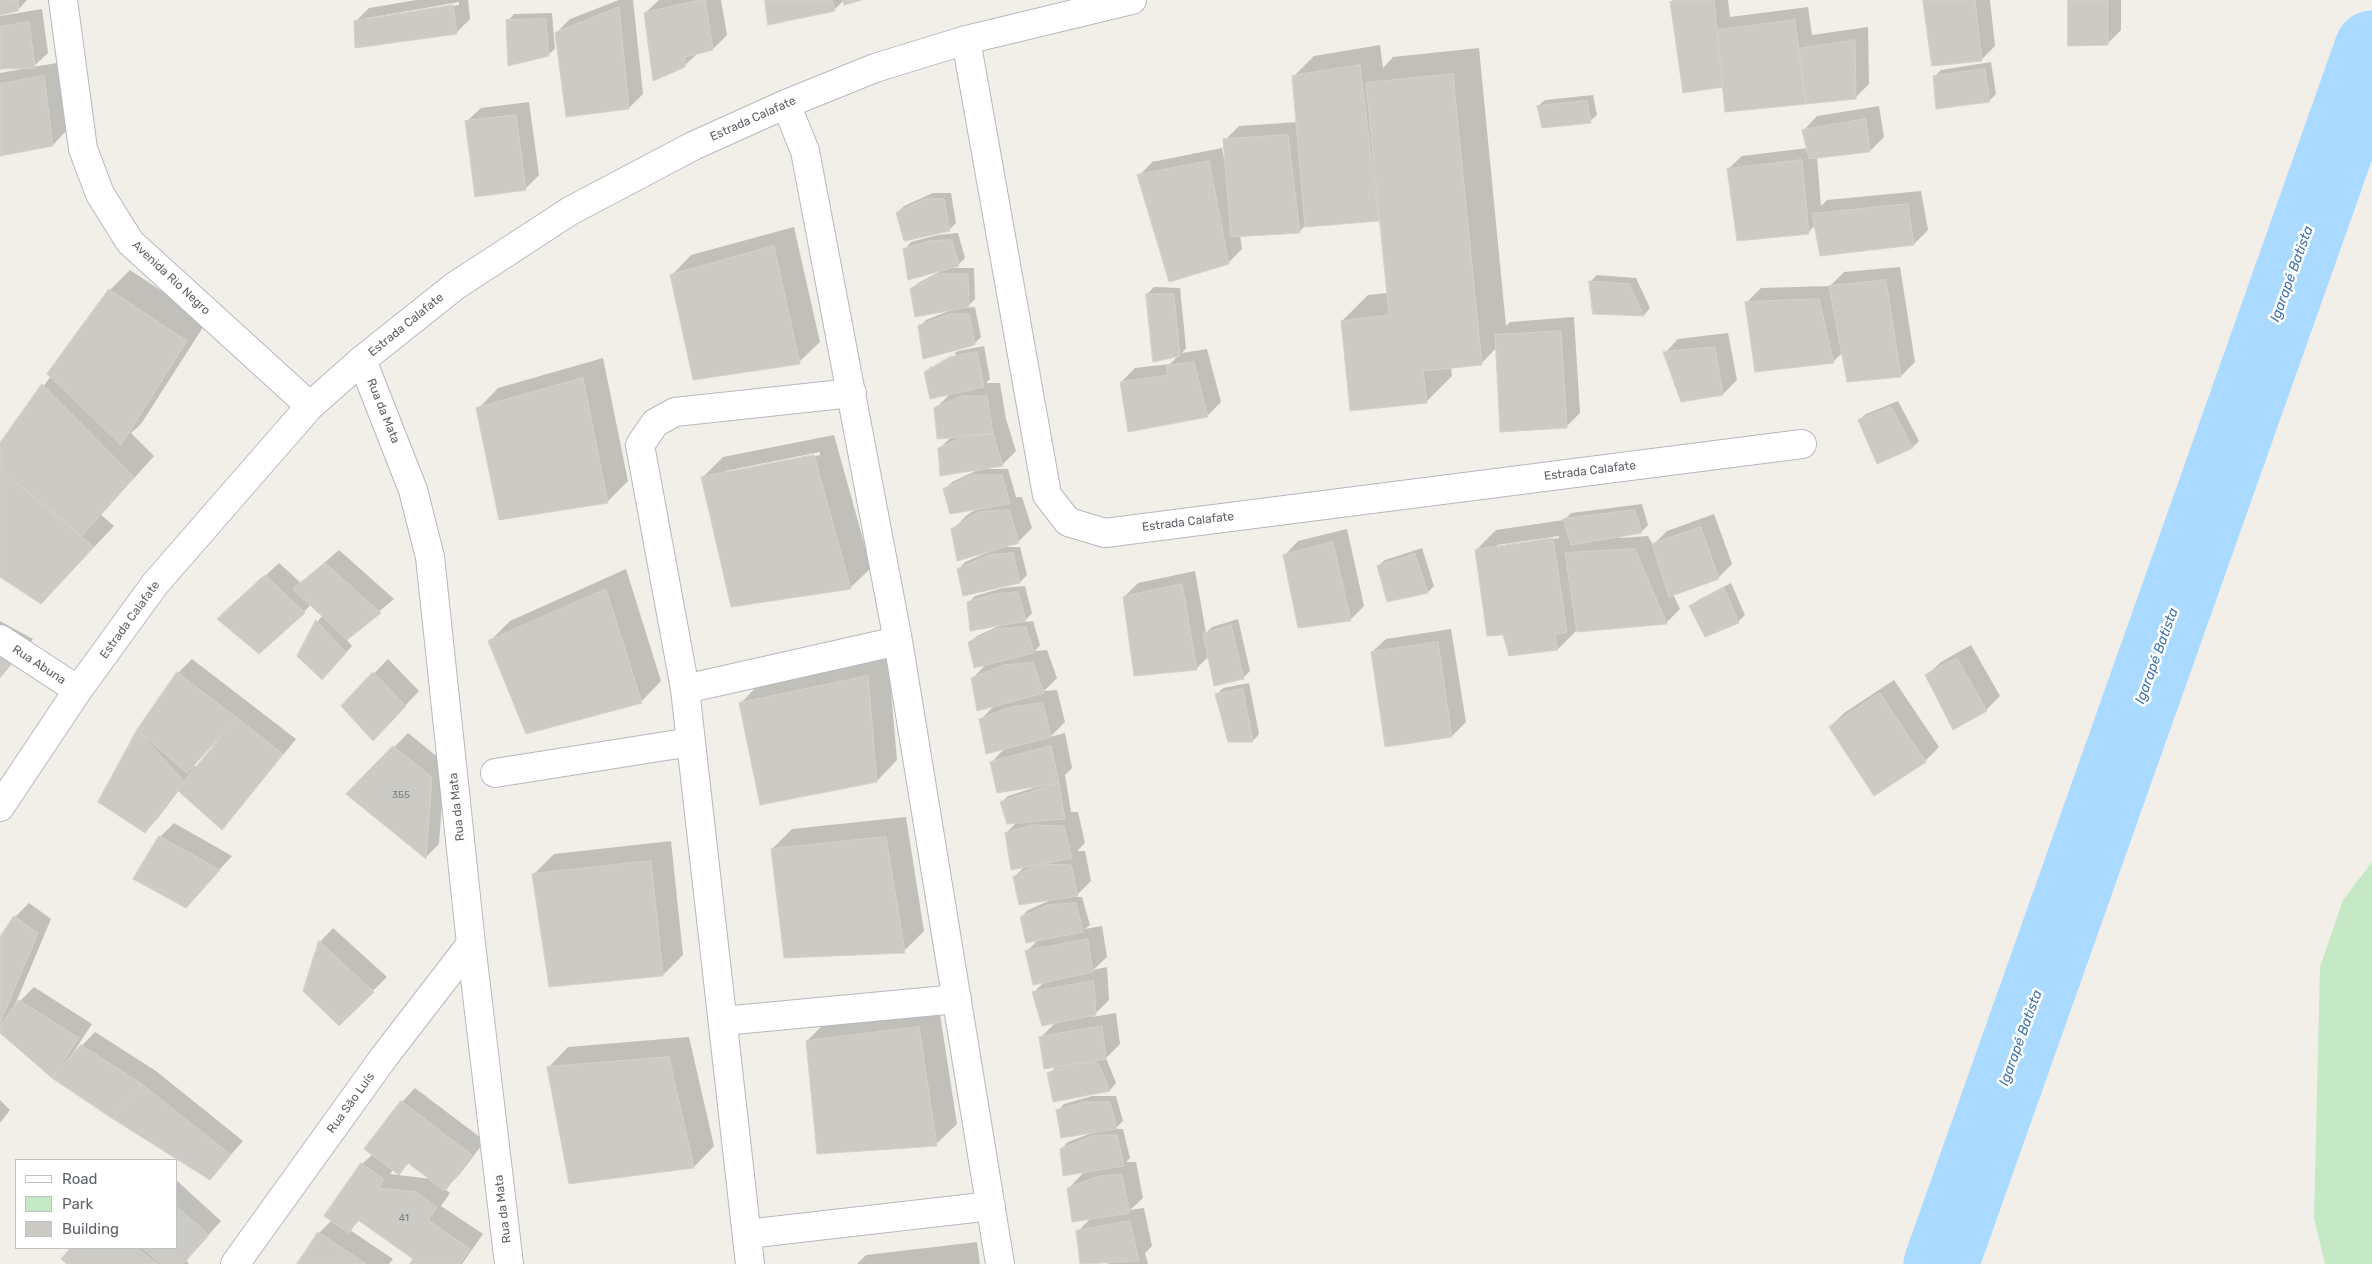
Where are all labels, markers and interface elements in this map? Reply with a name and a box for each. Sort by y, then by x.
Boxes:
street label: Estrada Calafate [708,94,798,144]
water label: Igarapé Batista [2267,224,2317,324]
street label: Avenida Rio Negro [129,238,213,318]
street label: Estrada Calafate [366,290,446,360]
street label: Rua da Mata [363,376,403,446]
street label: Estrada Calafate [1543,458,1637,484]
street label: Estrada Calafate [1141,509,1235,535]
street label: Estrada Calafate [97,578,163,662]
water label: Igarapé Batista [2132,606,2182,706]
street label: Rua Abuna [10,642,68,688]
street label: Rua da Mata [446,772,468,842]
house number: 355 [392,789,410,801]
water label: Igarapé Batista [1996,988,2046,1088]
street label: Rua São Luís [324,1070,378,1136]
legend [15,1159,178,1249]
text: Road [62,1170,98,1188]
street label: Rua da Mata [492,1174,514,1244]
text: Park [62,1195,93,1213]
house number: 41 [399,1212,409,1224]
text: Building [62,1220,119,1238]

